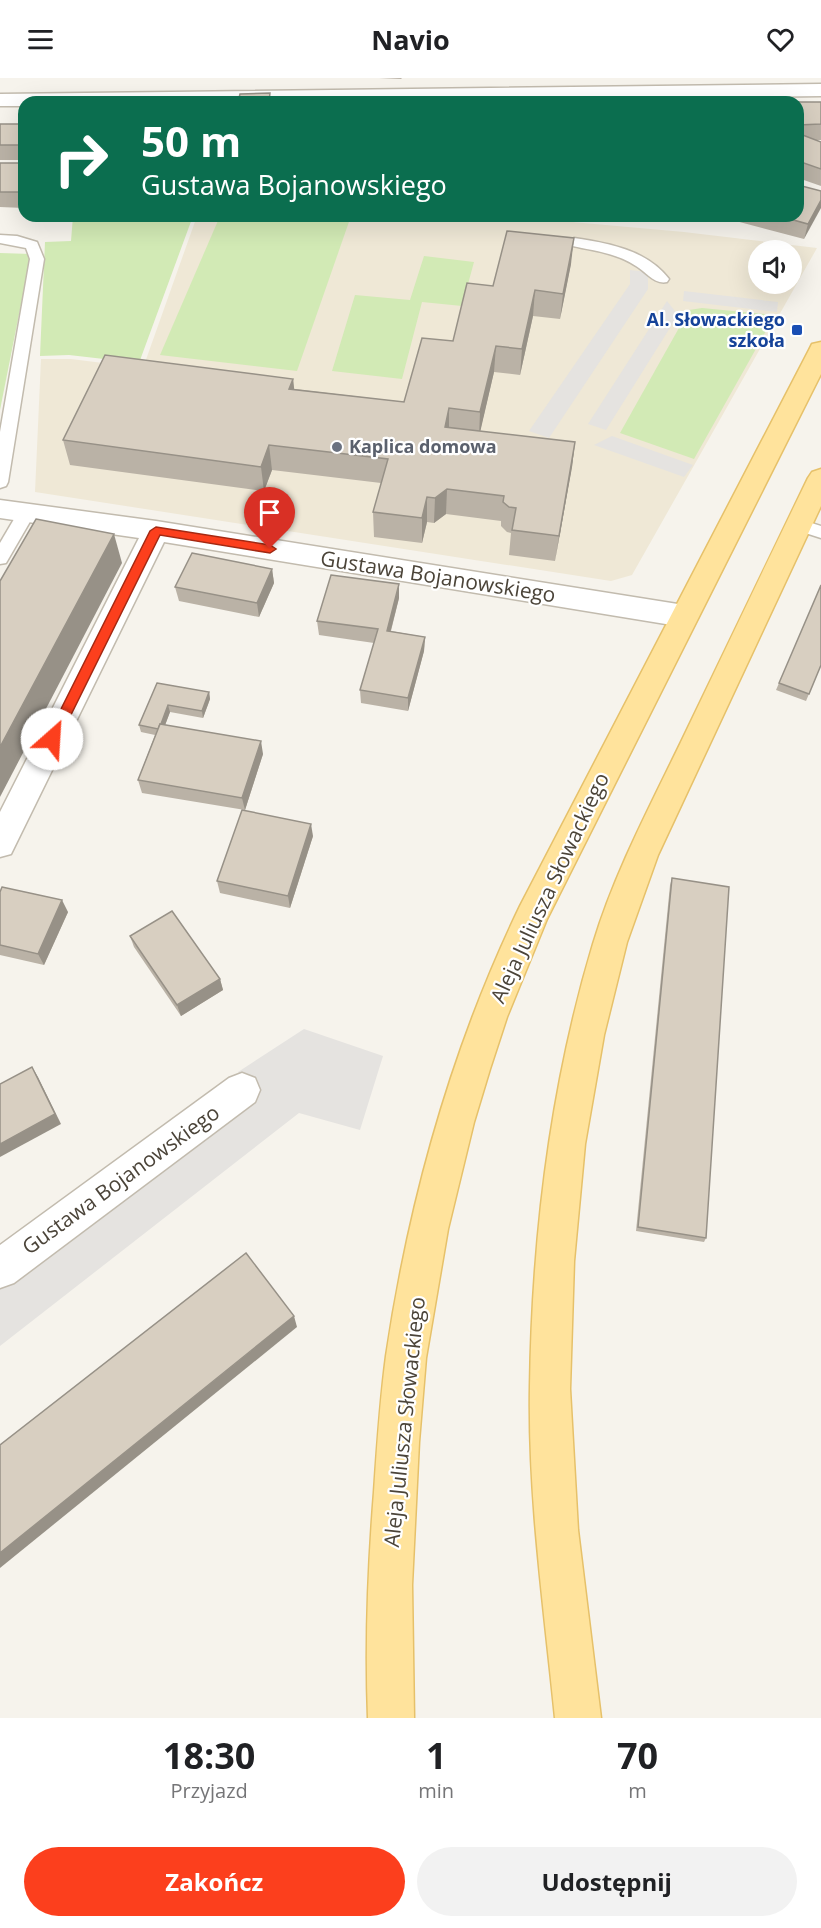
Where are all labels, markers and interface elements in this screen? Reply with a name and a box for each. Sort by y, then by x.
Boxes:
text: Navio [371,21,450,58]
icon: menu [24,23,57,56]
icon: heart [764,23,797,56]
text: 50 m [141,112,241,169]
icon: right [42,120,120,198]
text: Gustawa Bojanowskiego [141,166,447,203]
map controls [748,240,802,294]
button: sound [748,240,802,294]
place label: Al. Słowackiego szkoła [647,307,785,352]
marker: Al. Słowackiego szkoła [790,323,804,337]
place label: Kaplica domowa [349,434,497,458]
marker: Kaplica domowa [330,440,344,454]
pin [244,487,295,549]
icon: arrive [253,496,286,529]
street label: Gustawa Bojanowskiego [319,544,558,608]
position arrow [20,707,84,771]
street label: Aleja Juliusza Słowackiego [483,768,615,1007]
street label: Gustawa Bojanowskiego [16,1098,225,1260]
street label: Aleja Juliusza Słowackiego [377,1295,431,1548]
text: 18:30 [163,1731,255,1780]
text: 1 [426,1731,447,1780]
text: 70 [617,1731,658,1780]
text: Przyjazd [170,1777,248,1804]
text: min [418,1777,454,1804]
text: m [628,1777,647,1804]
button: Zakończ [24,1847,405,1916]
button: Udostępnij [417,1847,797,1916]

